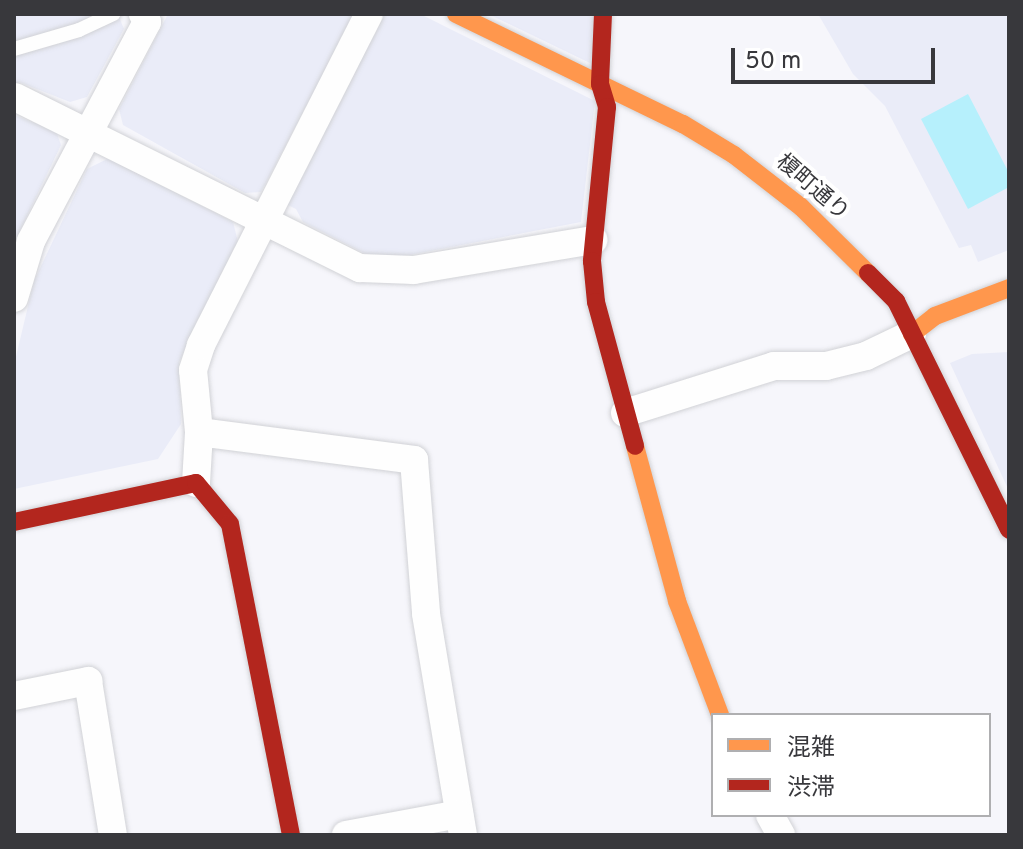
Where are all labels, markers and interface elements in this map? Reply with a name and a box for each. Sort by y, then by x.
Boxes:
scale bar [735,32,939,82]
text: 50 m [745,47,801,77]
street label: 榎町通り [770,149,854,227]
legend [711,713,991,817]
text: 混雑 [787,734,835,764]
text: 渋滞 [787,774,835,804]

